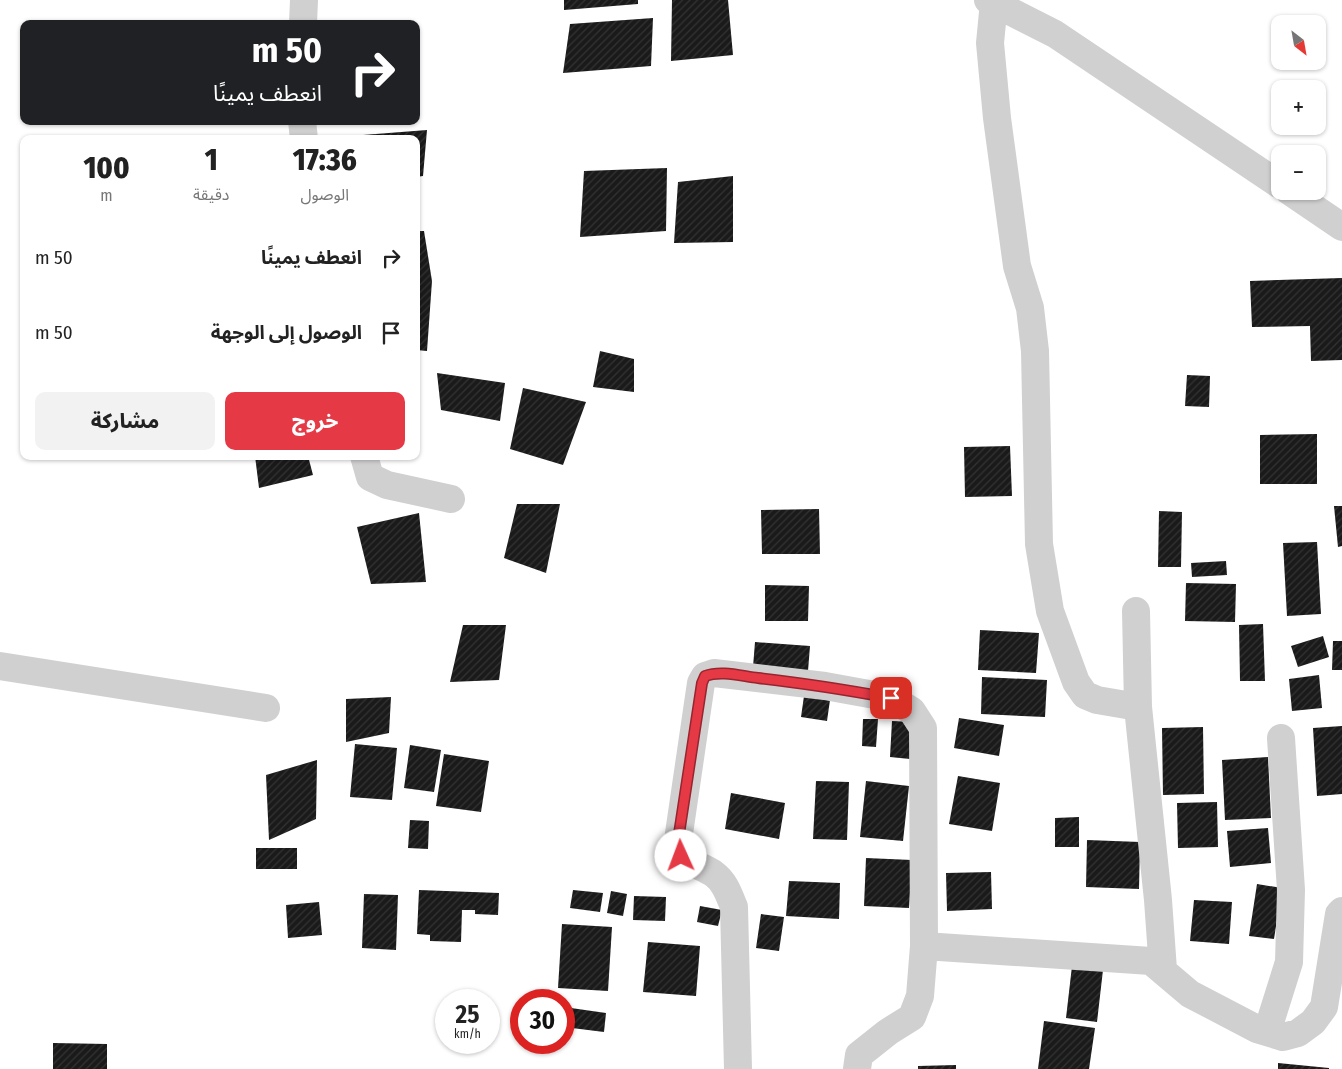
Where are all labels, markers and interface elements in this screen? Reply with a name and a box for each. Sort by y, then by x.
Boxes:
north arrow [1271,15,1326,70]
map controls [1271,15,1326,200]
text: 50 m [252,29,322,71]
icon: right [340,40,405,105]
text: انعطف يمينًا [213,80,322,107]
button: + [1271,80,1326,135]
text: 1 [205,142,218,178]
text: 17:36 [293,142,357,178]
button: − [1271,145,1326,200]
text: 100 [83,150,130,186]
text: دقيقة [193,185,229,204]
text: الوصول [300,185,349,204]
text: m [100,186,113,205]
icon: right [377,244,405,272]
text: 50 m [35,246,73,269]
text: انعطف يمينًا [261,246,362,269]
icon: arrive [377,319,405,347]
text: 50 m [35,321,73,344]
text: الوصول إلى الوجهة [211,321,362,344]
button: مشاركة [35,392,215,450]
button: خروج [225,392,405,450]
pin [870,677,912,719]
icon: arrive [877,684,905,712]
position arrow [654,829,706,881]
speed limit sign: 30 [510,989,575,1054]
text: 25 [456,1000,479,1030]
text: km/h [454,1027,481,1041]

